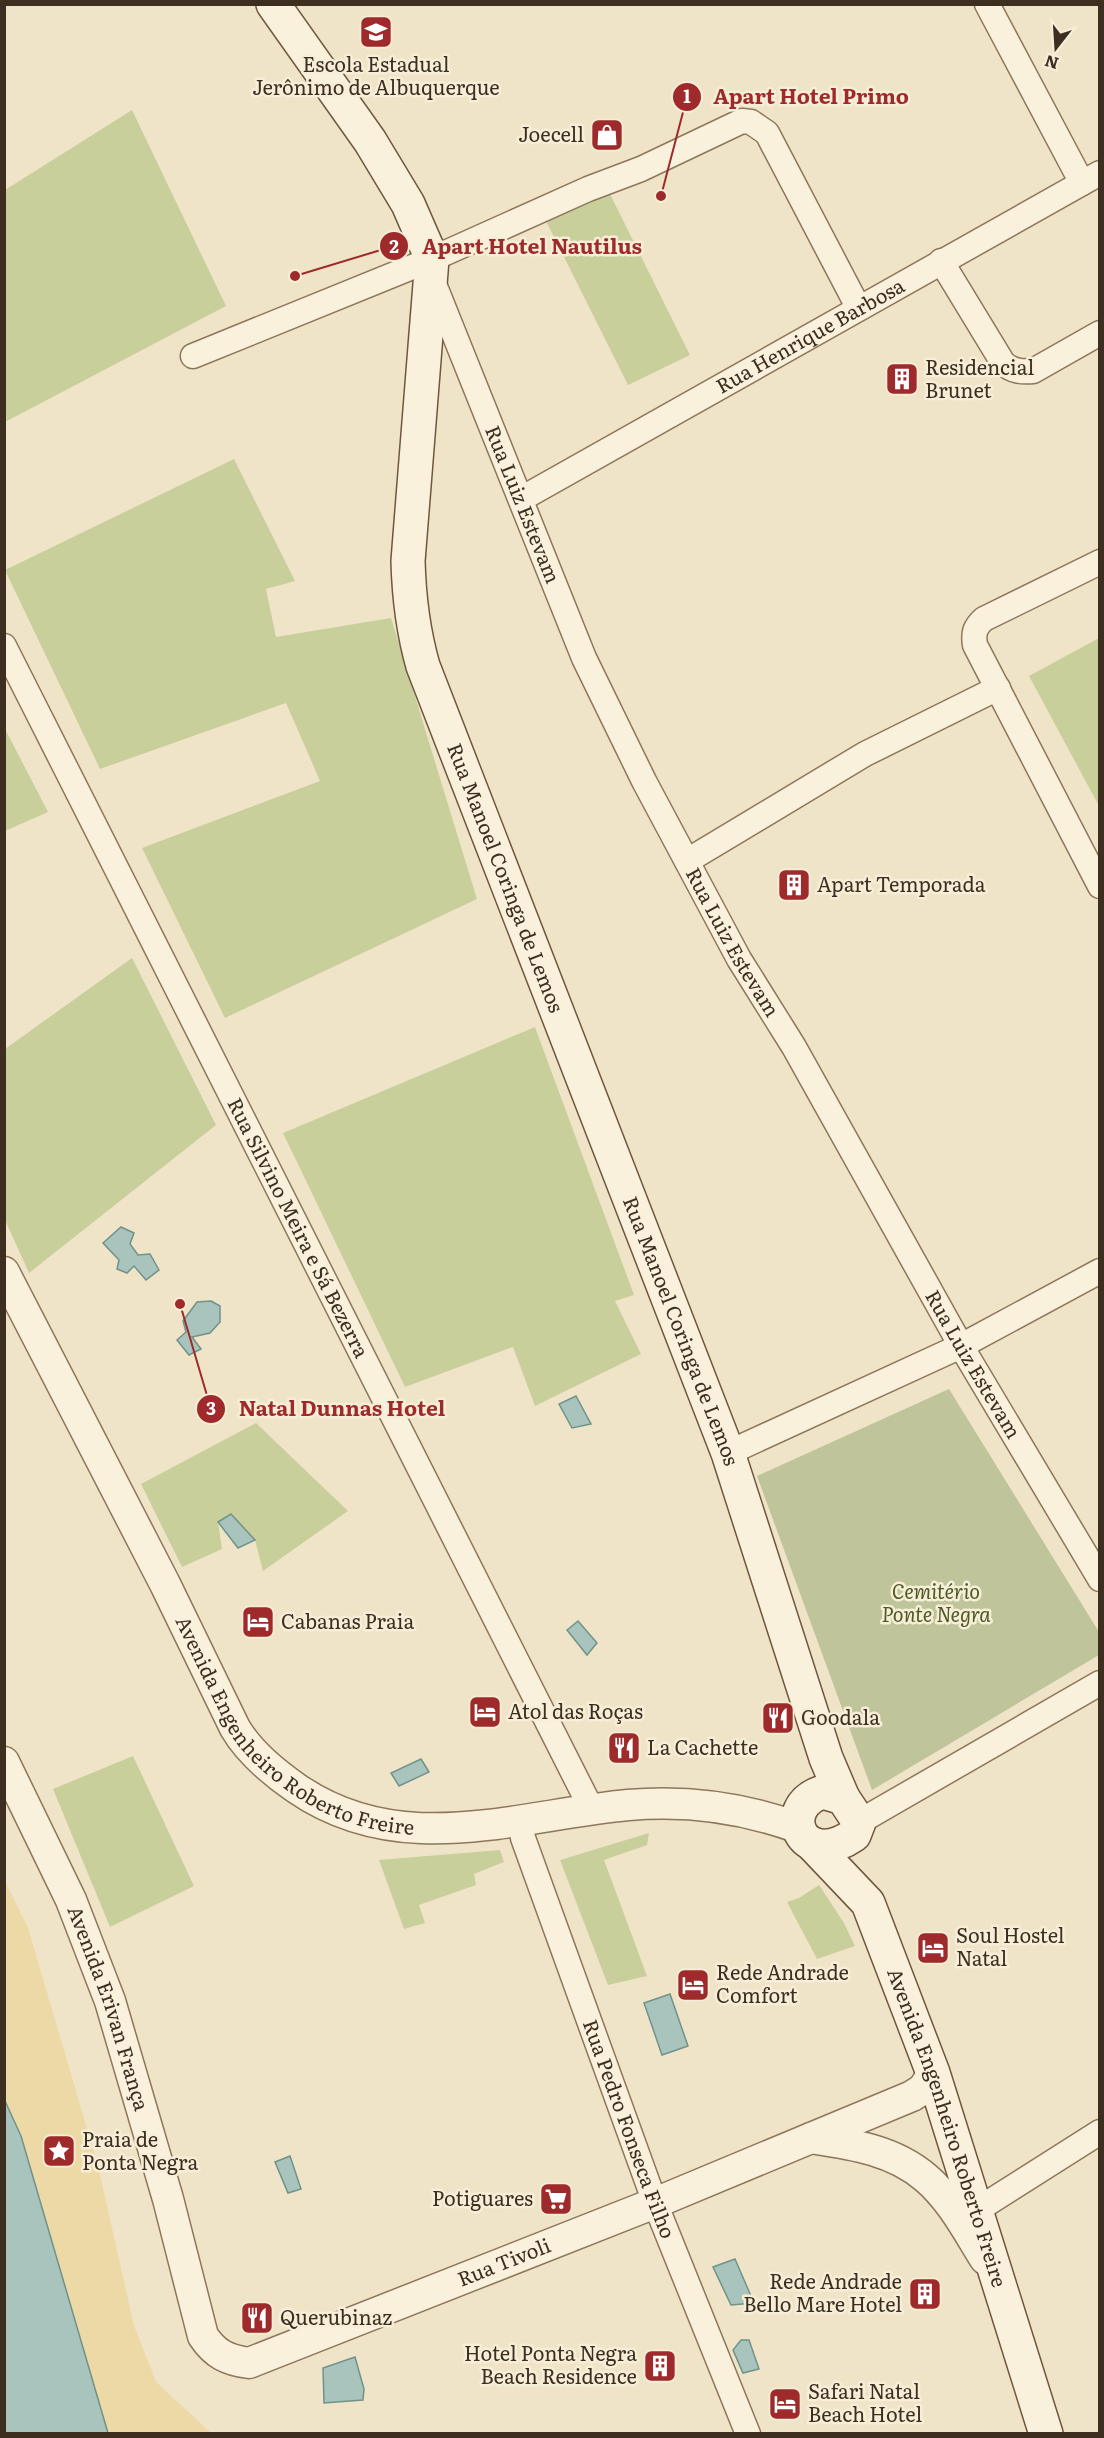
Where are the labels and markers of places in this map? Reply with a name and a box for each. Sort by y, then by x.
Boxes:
school or university icon: Escola Estadual Jerônimo de Albuquerque [358,14,394,50]
place label: Escola Estadual Jerônimo de Albuquerque [252,48,500,101]
callout: Apart Hotel Primo [672,77,921,116]
shop icon: Joecell [589,117,625,153]
place label: Joecell [518,118,584,148]
callout: Apart Hotel Nautilus [379,227,654,266]
place label: Residencial Brunet [925,351,1034,404]
building icon: Residencial Brunet [884,361,920,397]
building icon: Apart Temporada [776,867,812,903]
place label: Apart Temporada [817,868,986,898]
callout: Natal Dunnas Hotel [196,1389,457,1428]
hotel icon: Cabanas Praia [240,1604,276,1640]
place label: Cabanas Praia [281,1605,414,1635]
hotel icon: Atol das Roças [467,1694,503,1730]
place label: Atol das Roças [508,1695,643,1725]
restaurant icon: Goodala [760,1700,796,1736]
place label: Goodala [801,1701,880,1731]
restaurant icon: La Cachette [606,1730,642,1766]
place label: La Cachette [647,1731,758,1761]
place label: Soul Hostel Natal [956,1919,1065,1972]
hotel icon: Soul Hostel Natal [915,1930,951,1966]
place label: Rede Andrade Comfort [716,1956,849,2009]
hotel icon: Rede Andrade Comfort [675,1967,711,2003]
place label: Praia de Ponta Negra [82,2123,199,2176]
place icon: Praia de Ponta Negra [41,2133,77,2169]
supermarket icon: Potiguares [538,2181,574,2217]
place label: Potiguares [432,2182,533,2212]
place label: Rede Andrade Bello Mare Hotel [743,2265,902,2318]
building icon: Rede Andrade Bello Mare Hotel [907,2276,943,2312]
restaurant icon: Querubinaz [239,2300,275,2336]
place label: Querubinaz [280,2301,393,2331]
place label: Hotel Ponta Negra Beach Residence [464,2337,637,2390]
building icon: Hotel Ponta Negra Beach Residence [642,2348,678,2384]
place label: Safari Natal Beach Hotel [808,2375,922,2428]
hotel icon: Safari Natal Beach Hotel [767,2386,803,2422]

